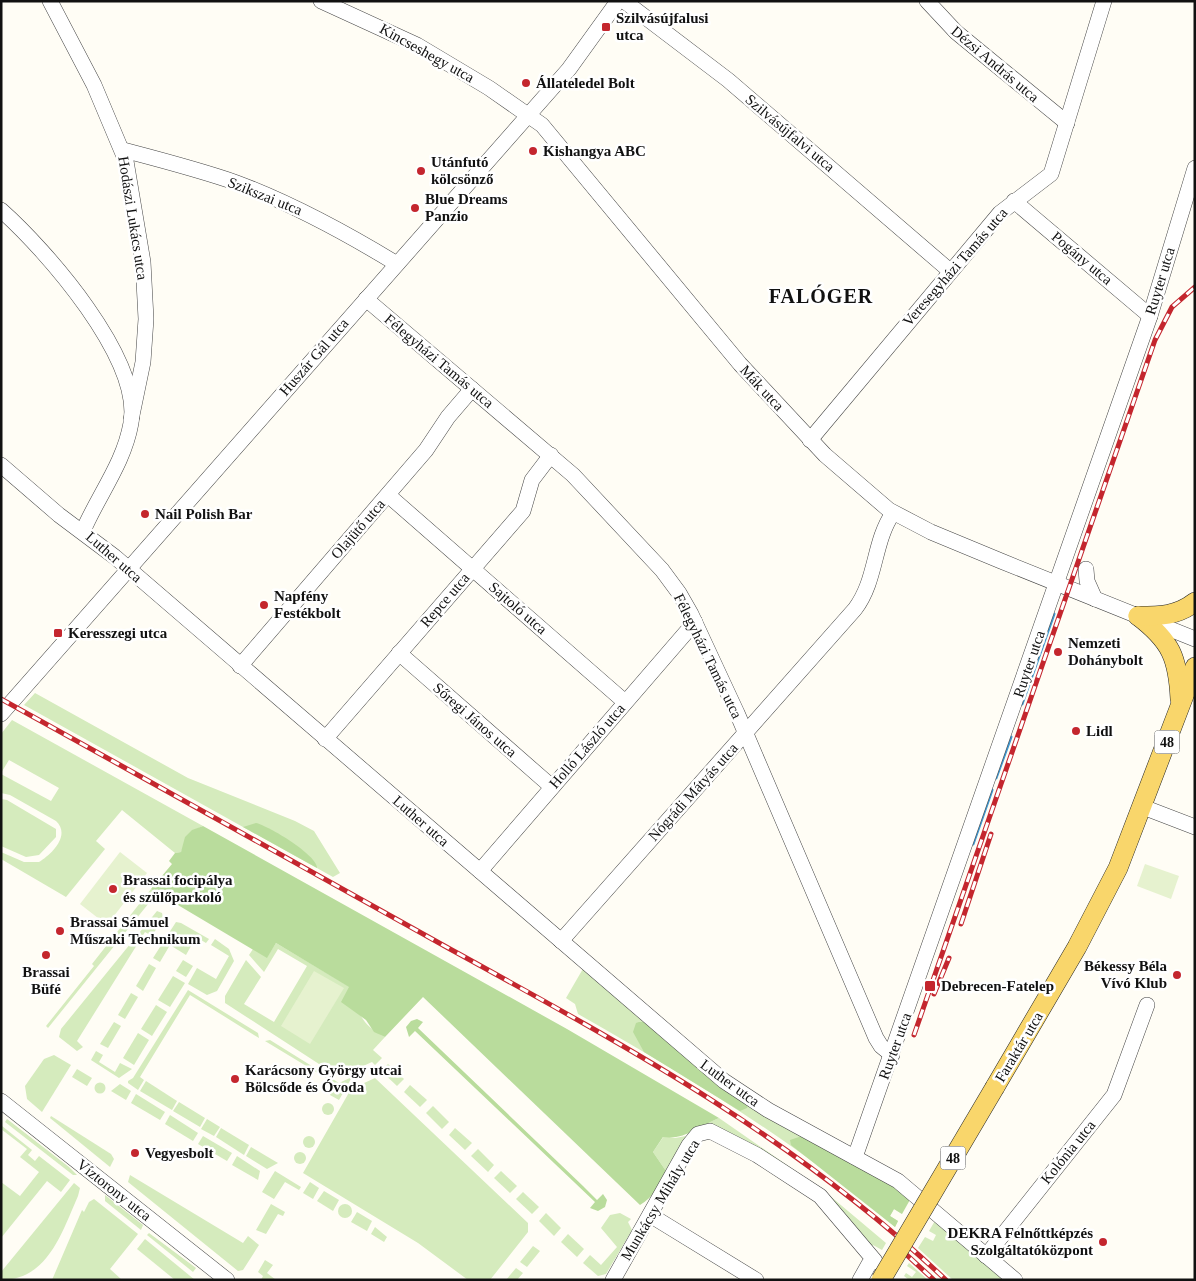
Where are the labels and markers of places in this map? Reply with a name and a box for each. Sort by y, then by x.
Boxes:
place label: Szilvásújfalusi utca [616,10,709,43]
marker: Szilvásújfalusi utca [600,21,612,33]
place label: Állateledel Bolt [536,75,635,91]
marker: Állateledel Bolt [520,77,532,89]
place label: Kishangya ABC [543,143,646,159]
marker: Kishangya ABC [527,145,539,157]
place label: Utánfutó kölcsönző [431,154,494,187]
marker: Utánfutó kölcsönző [415,165,427,177]
place label: Blue Dreams Panzio [425,191,508,224]
marker: Blue Dreams Panzio [409,202,421,214]
place label: Nail Polish Bar [155,506,253,522]
marker: Nail Polish Bar [139,508,151,520]
place label: Napfény Festékbolt [274,588,341,621]
marker: Napfény Festékbolt [258,599,270,611]
place label: Keresszegi utca [68,625,168,641]
marker: Keresszegi utca [52,627,64,639]
place label: Nemzeti Dohánybolt [1068,635,1143,668]
marker: Nemzeti Dohánybolt [1052,646,1064,658]
place label: Lidl [1086,723,1113,739]
marker: Lidl [1070,725,1082,737]
place label: Brassai focipálya és szülőparkoló [123,872,233,905]
marker: Brassai focipálya és szülőparkoló [107,883,119,895]
place label: Brassai Sámuel Műszaki Technikum [70,914,201,947]
marker: Brassai Sámuel Műszaki Technikum [54,925,66,937]
marker: Brassai Büfé [40,949,52,961]
place label: Békessy Béla Vívó Klub [1084,958,1167,991]
place label: Brassai Büfé [22,964,70,997]
marker: Békessy Béla Vívó Klub [1171,969,1183,981]
place label: Debrecen-Fatelep [941,978,1054,994]
marker: Debrecen-Fatelep [923,979,937,993]
place label: Karácsony György utcai Bölcsőde és Óvoda [245,1062,402,1095]
marker: Karácsony György utcai Bölcsőde és Óvoda [229,1073,241,1085]
place label: Vegyesbolt [145,1145,214,1161]
marker: Vegyesbolt [129,1147,141,1159]
place label: DEKRA Felnőttképzés Szolgáltatóközpont [948,1225,1093,1258]
marker: DEKRA Felnőttképzés Szolgáltatóközpont [1097,1236,1109,1248]

